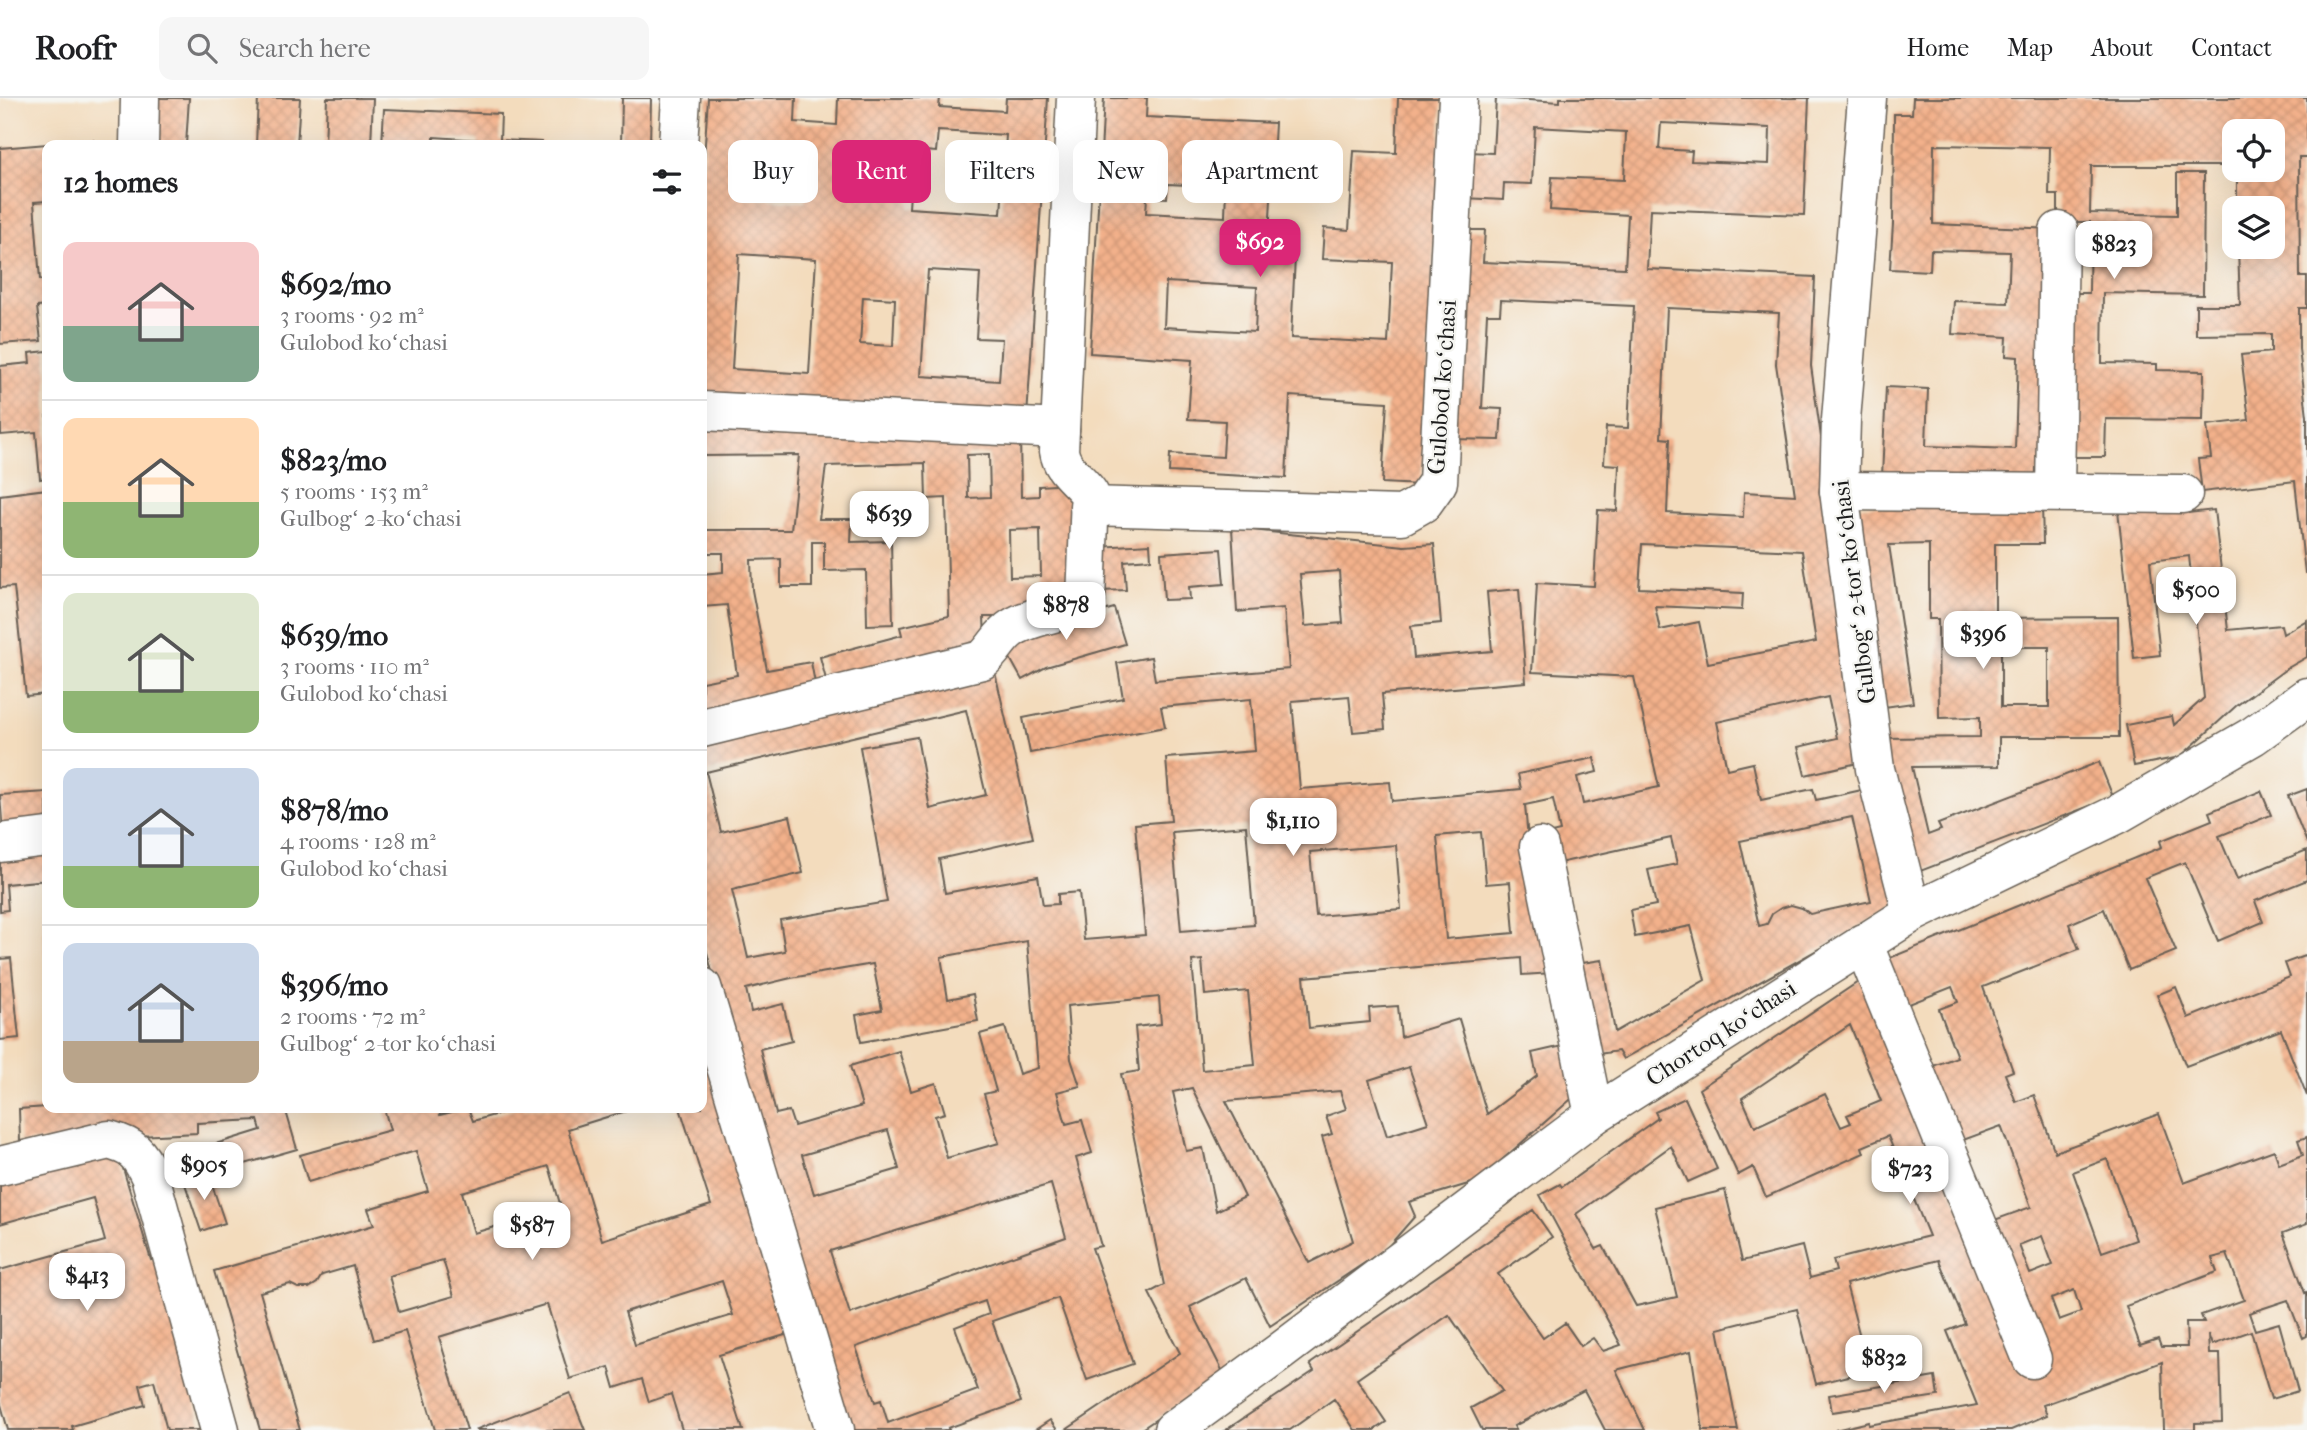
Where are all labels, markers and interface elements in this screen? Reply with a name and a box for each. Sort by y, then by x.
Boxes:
search box [159,17,649,80]
text: Roofr [35,29,117,68]
icon: search [183,29,221,67]
text: Search here [239,33,371,64]
text: Home [1907,34,1969,62]
text: Map [2007,34,2053,62]
text: About [2091,34,2153,62]
text: Contact [2191,34,2272,62]
map controls [2222,119,2285,259]
button: locate [2222,119,2285,182]
chip: Buy [728,140,818,203]
chip: Rent [832,140,931,203]
chip: Filters [945,140,1059,203]
chip: New [1073,140,1168,203]
chip: Apartment [1182,140,1343,203]
icon: filters [648,163,686,201]
text: 12 homes [63,165,178,200]
button: layers [2222,196,2285,259]
pin: $692 [1219,220,1301,279]
pin: $823 [2073,222,2155,281]
text: $692 [1236,228,1285,255]
text: $823 [2091,230,2137,257]
text: $692/mo [280,267,391,302]
icon: home [119,270,203,354]
street label: Gulobod koʻchasi [1422,299,1462,475]
text: 3 rooms · 92 m² [280,302,424,329]
text: Gulobod koʻchasi [280,329,448,356]
text: $823/mo [280,443,387,478]
icon: home [119,446,203,530]
text: 5 rooms · 153 m² [280,478,428,505]
street label: Gulbogʻ 2-tor koʻchasi [1826,478,1882,706]
pin: $639 [848,491,930,551]
text: $639 [866,500,912,527]
text: Gulbogʻ 2-koʻchasi [280,505,462,532]
pin: $500 [2155,568,2237,627]
text: $500 [2172,576,2220,603]
pin: $878 [1025,582,1107,642]
text: $878 [1043,591,1089,618]
pin: $396 [1942,612,2024,671]
text: $639/mo [280,618,388,653]
text: $396 [1960,620,2006,647]
icon: home [119,621,203,705]
text: 3 rooms · 110 m² [280,653,429,680]
text: Gulobod koʻchasi [280,680,448,707]
text: $878/mo [280,793,388,828]
icon: home [119,796,203,880]
pin: $1,110 [1236,798,1350,858]
text: $1,110 [1266,807,1320,834]
text: 4 rooms · 128 m² [280,828,436,855]
text: Gulobod koʻchasi [280,855,448,882]
text: $396/mo [280,968,388,1003]
icon: home [119,971,203,1055]
street label: Chortoq koʻchasi [1641,974,1801,1092]
text: 2 rooms · 72 m² [280,1003,425,1030]
text: Gulbogʻ 2-tor koʻchasi [280,1030,496,1057]
pin: $905 [163,1142,245,1202]
pin: $723 [1869,1146,1951,1206]
text: $905 [180,1151,228,1178]
text: $723 [1888,1155,1932,1182]
pin: $587 [491,1202,573,1262]
text: $587 [509,1211,555,1238]
pin: $413 [46,1254,128,1313]
text: $413 [65,1262,109,1289]
pin: $832 [1843,1336,1925,1395]
text: $832 [1861,1344,1907,1371]

